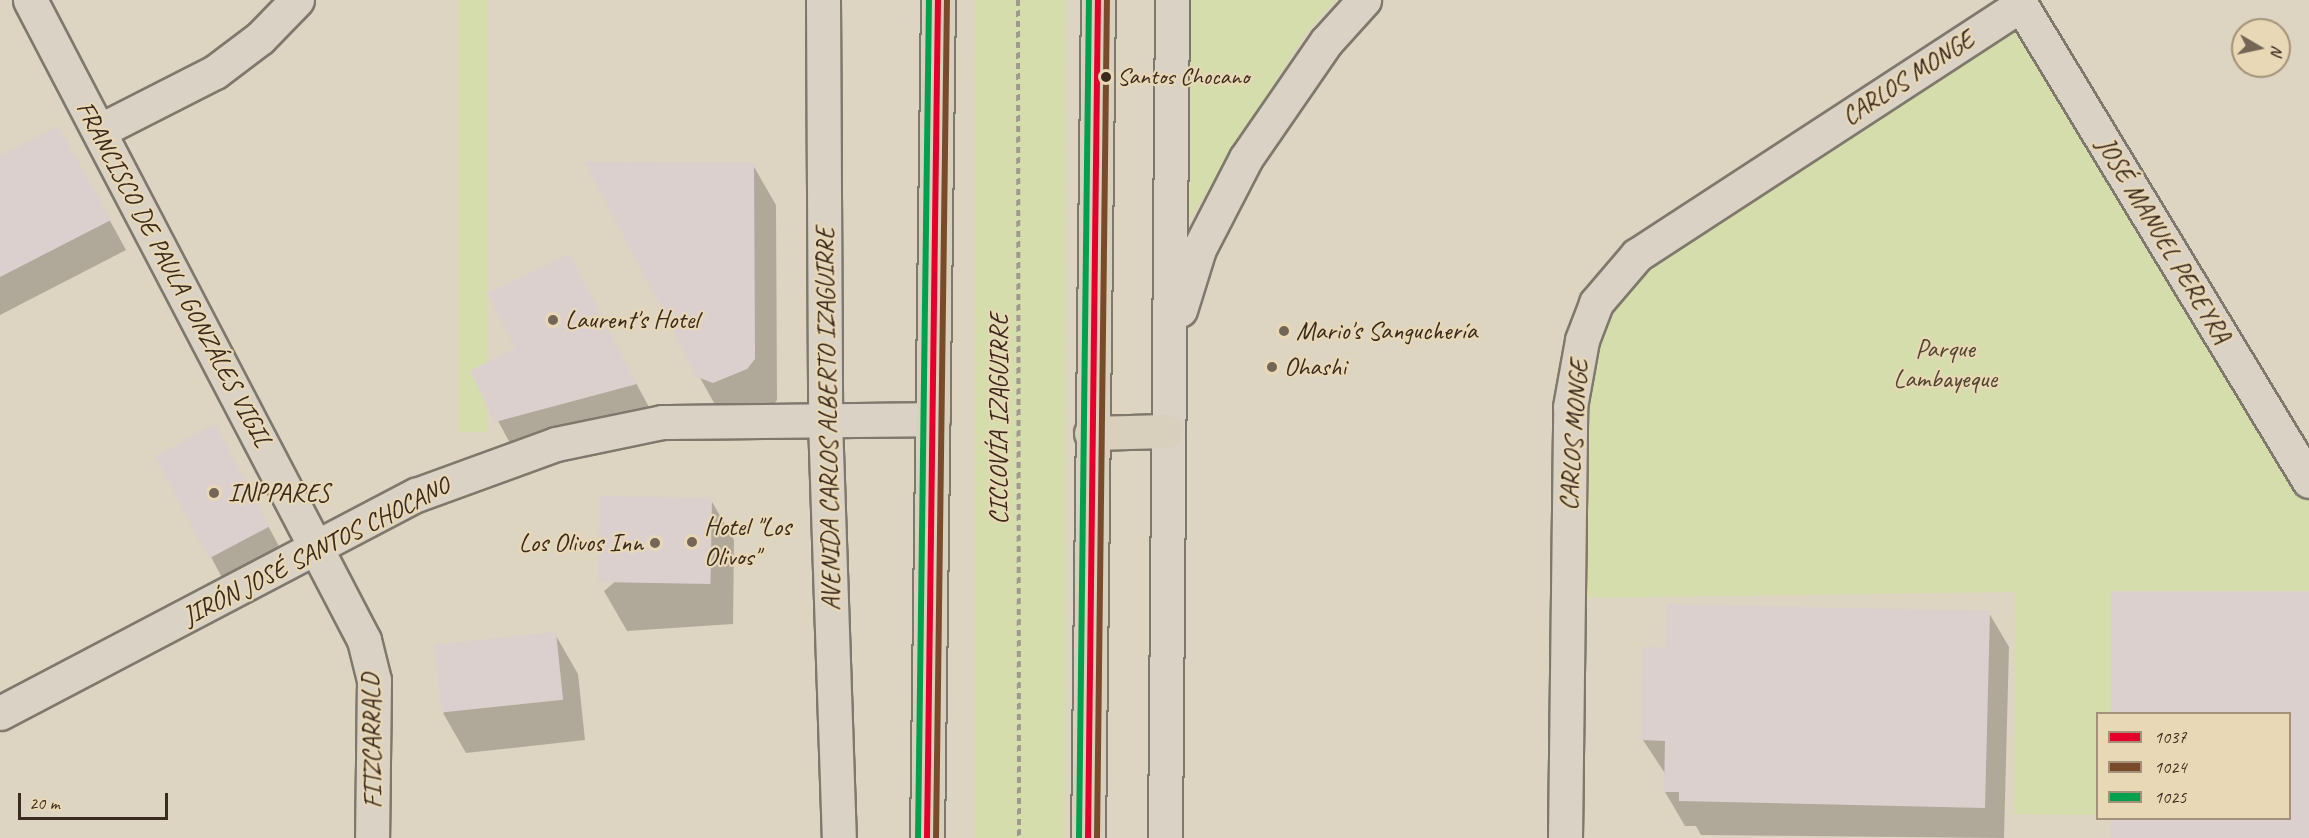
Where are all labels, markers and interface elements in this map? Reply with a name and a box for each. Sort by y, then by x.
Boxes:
north arrow [2231,18,2291,78]
street label: CARLOS MONGE [1836,23,1980,133]
text: N [2266,44,2287,57]
place label: Santos Chocano [1117,63,1248,91]
marker: Santos Chocano [1100,71,1112,83]
street label: FRANCISCO DE PAULA GONZÁLES VIGIL [70,96,278,452]
street label: JOSÉ MANUEL PEREYRA [2090,131,2238,349]
street label: AVENIDA CARLOS ALBERTO IZAGUIRRE [809,227,847,611]
place label: Laurent's Hotel [565,304,699,336]
marker: Laurent's Hotel [546,313,560,327]
street label: CICLOVÍA IZAGUIRRE [983,313,1015,525]
place label: Mario's Sanguchería [1296,315,1478,347]
marker: Mario's Sanguchería [1277,324,1291,338]
park label: Parque Lambayeque [1893,333,1997,394]
place label: Ohashi [1284,351,1346,383]
street label: CARLOS MONGE [1553,358,1595,512]
marker: Ohashi [1265,360,1279,374]
street label: JIRÓN JOSÉ SANTOS CHOCANO [177,470,455,632]
place label: INPPARES [228,477,330,509]
marker: INPPARES [205,484,223,502]
place label: Hotel "Los Olivos" [704,511,791,572]
place label: Los Olivos Inn [518,527,643,559]
marker: Hotel "Los Olivos" [685,535,699,549]
marker: Los Olivos Inn [648,536,662,550]
street label: FITZCARRALD [355,673,389,809]
legend [2096,712,2291,820]
text: 1037 [2154,726,2186,748]
text: 1024 [2154,756,2186,778]
scale bar [21,781,171,819]
text: 1025 [2154,786,2186,808]
text: 20 m [29,792,60,814]

